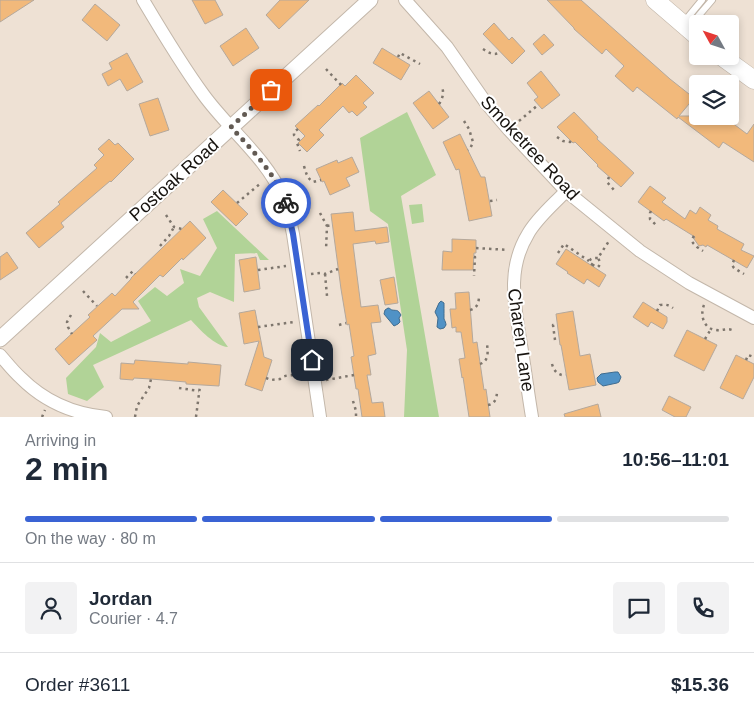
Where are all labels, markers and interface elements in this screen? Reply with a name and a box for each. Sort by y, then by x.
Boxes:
north arrow [689,15,739,65]
map controls [689,15,739,125]
pin [250,69,292,111]
button: layers [689,75,739,125]
icon: bag [257,76,285,104]
street label: Smoketree Road [477,92,583,204]
street label: Postoak Road [125,135,223,225]
courier [261,178,311,228]
icon: bike [272,189,300,217]
street label: Charen Lane [504,287,538,393]
pin [291,339,333,381]
icon: home [298,346,326,374]
text: Arriving in [25,432,96,449]
text: 10:56–11:01 [622,449,729,470]
text: 2 min [25,451,109,487]
text: On the way · 80 m [25,530,156,547]
button: person [25,582,77,634]
button: chat [613,582,665,634]
button: phone [677,582,729,634]
text: Jordan [89,588,152,609]
text: Courier · 4.7 [89,610,178,627]
text: Order #3611 [25,674,130,695]
text: $15.36 [671,674,729,695]

